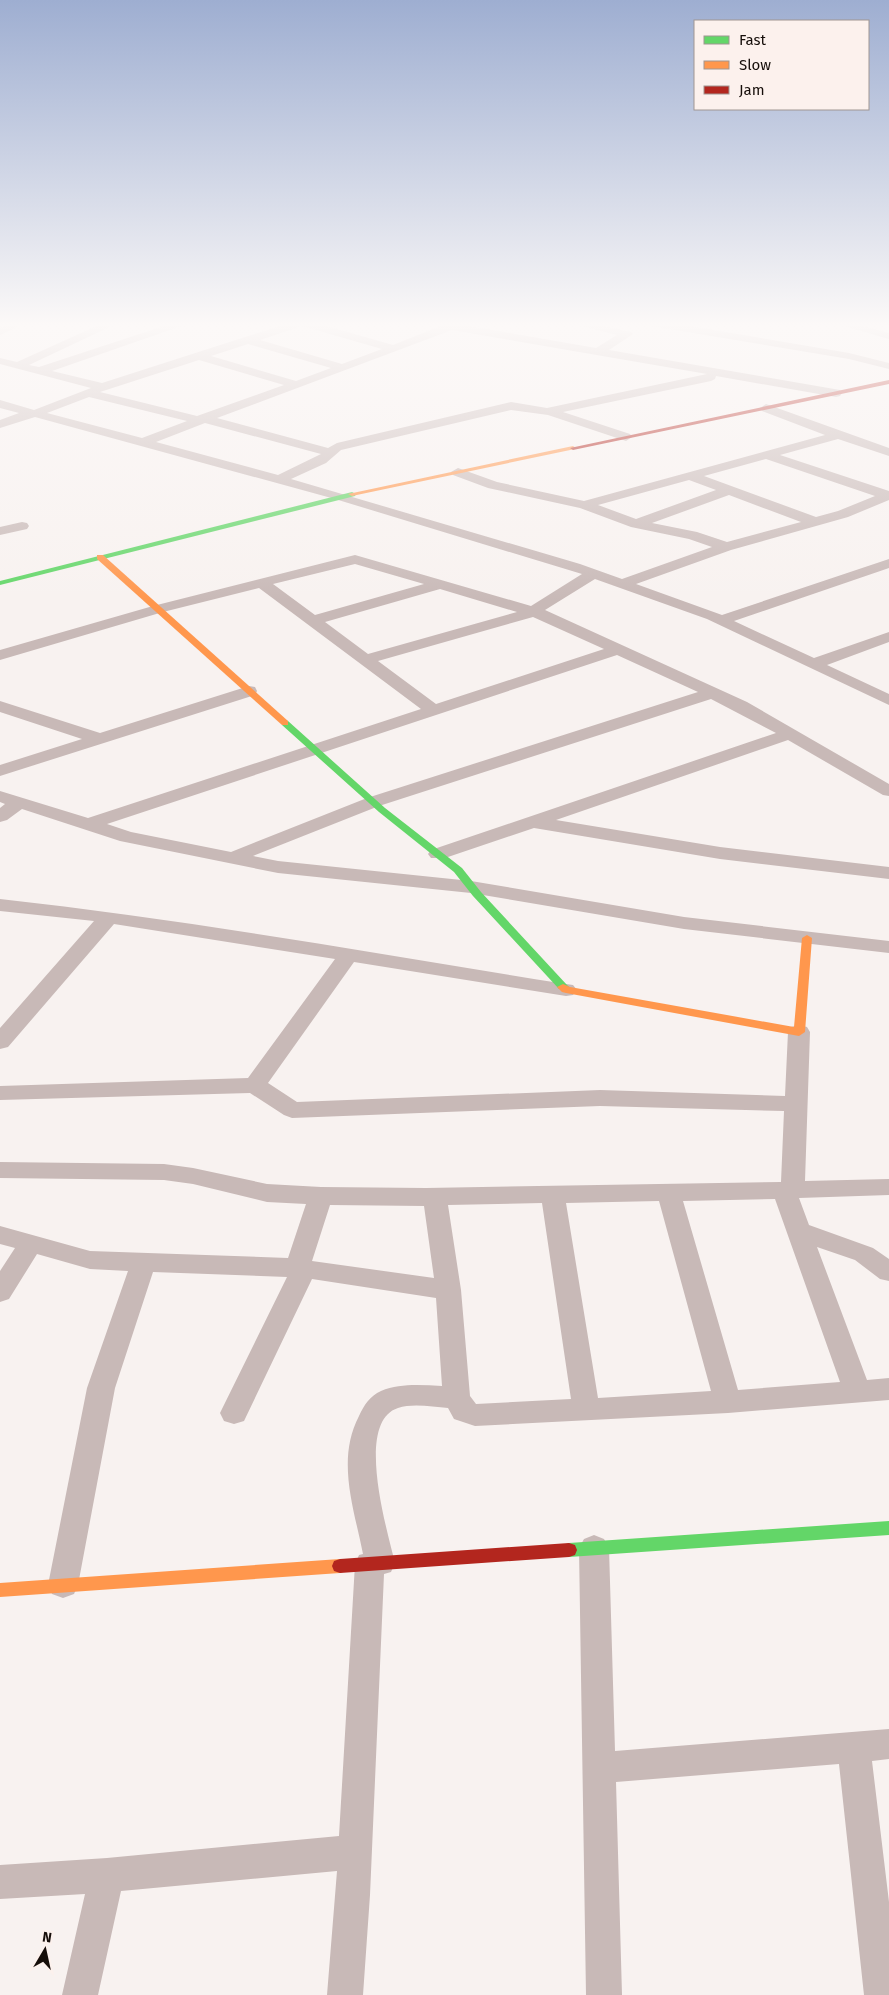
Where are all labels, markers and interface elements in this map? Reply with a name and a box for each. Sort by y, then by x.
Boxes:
legend [694,20,869,110]
text: Fast [739,31,766,49]
text: Slow [739,56,771,74]
text: Jam [739,81,765,99]
north arrow [20,1925,70,1975]
text: N [41,1929,53,1947]

